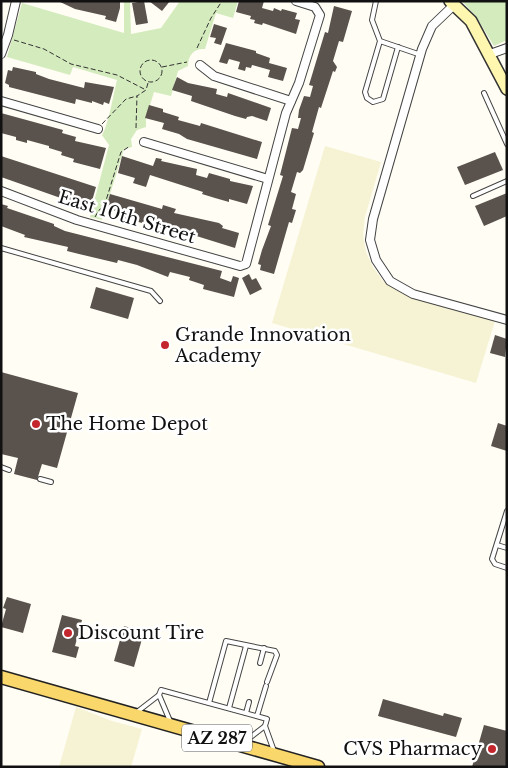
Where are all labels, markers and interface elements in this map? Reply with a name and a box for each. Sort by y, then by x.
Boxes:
street label: East 10th Street [56,186,199,248]
place label: Grande Innovation Academy [174,324,351,367]
marker: Grande Innovation Academy [159,339,171,351]
place label: The Home Depot [46,413,208,435]
marker: The Home Depot [30,418,42,430]
place label: Discount Tire [78,622,204,644]
marker: Discount Tire [62,627,74,639]
road number: AZ 287 [182,724,252,751]
place label: CVS Pharmacy [343,738,482,760]
marker: CVS Pharmacy [486,743,498,755]

